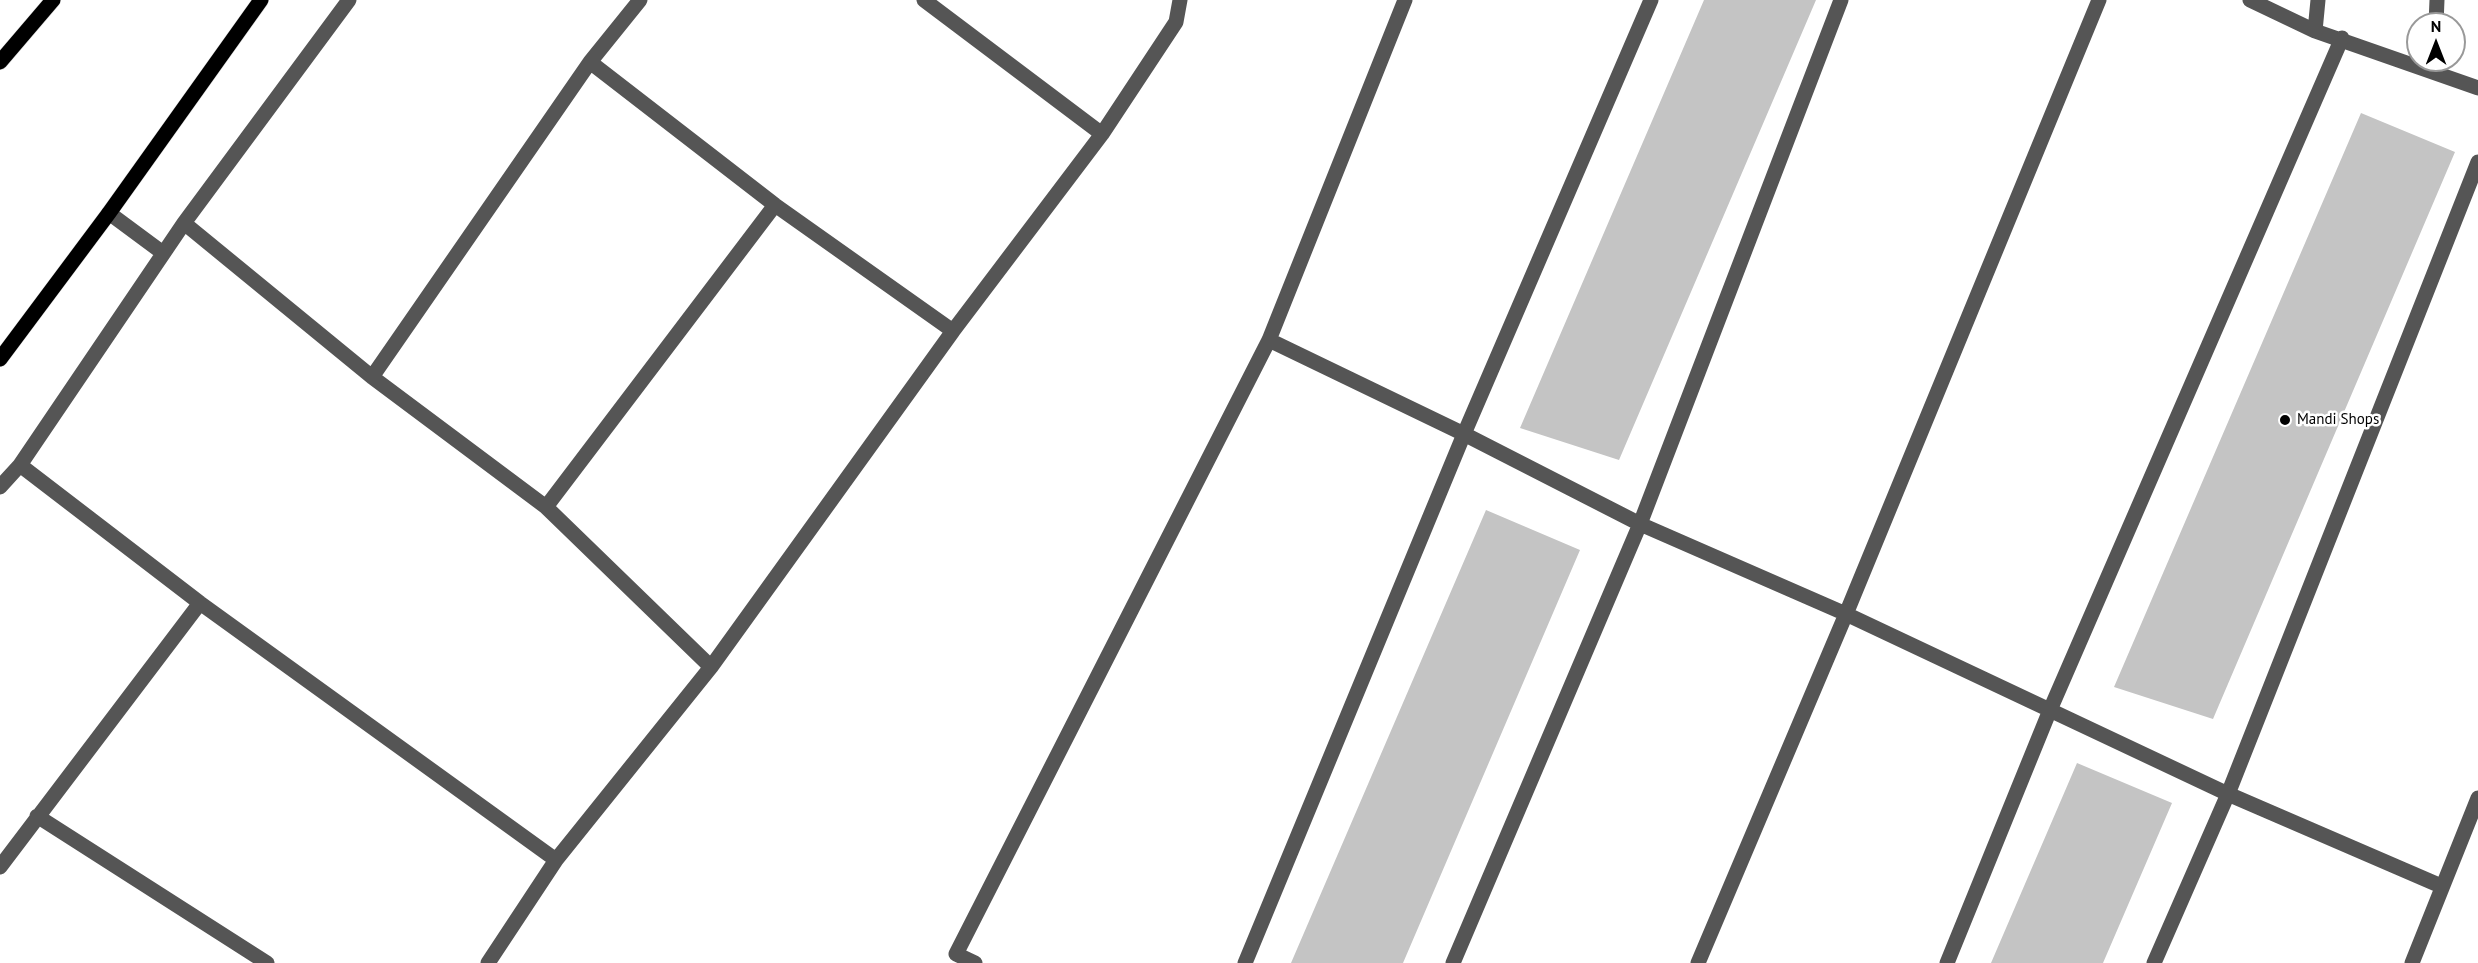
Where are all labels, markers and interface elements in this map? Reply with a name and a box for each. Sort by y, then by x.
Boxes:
north arrow [2406,12,2466,72]
text: N [2431,16,2441,36]
place label: Mandi Shops [2297,411,2379,429]
marker: Mandi Shops [2278,413,2292,427]

